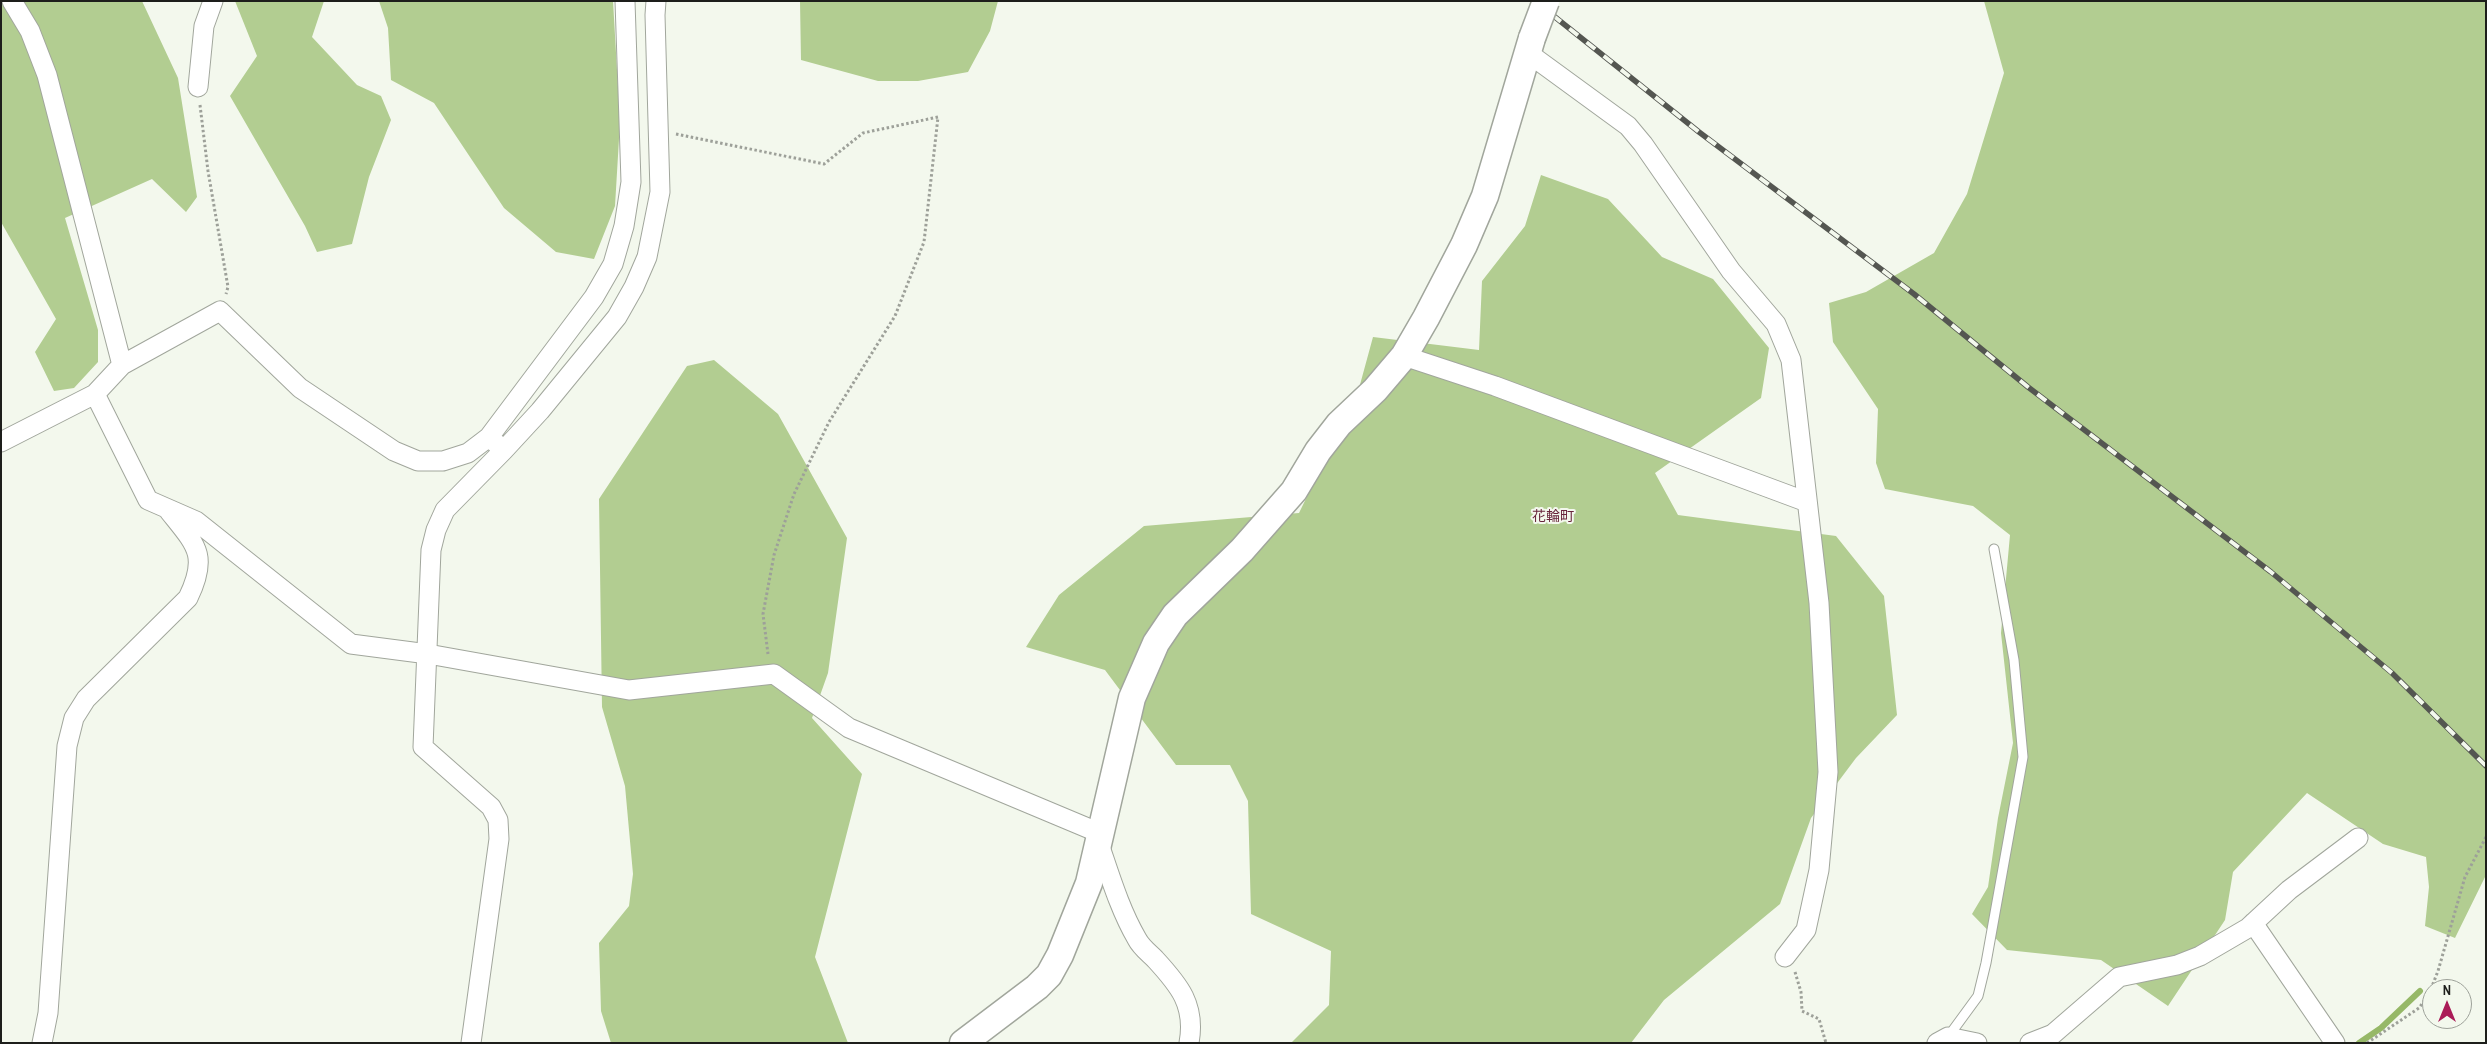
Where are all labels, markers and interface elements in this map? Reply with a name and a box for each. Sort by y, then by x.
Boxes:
district label: 花輪町 [1532,509,1574,525]
north arrow [2422,979,2472,1029]
text: N [2443,981,2451,999]

